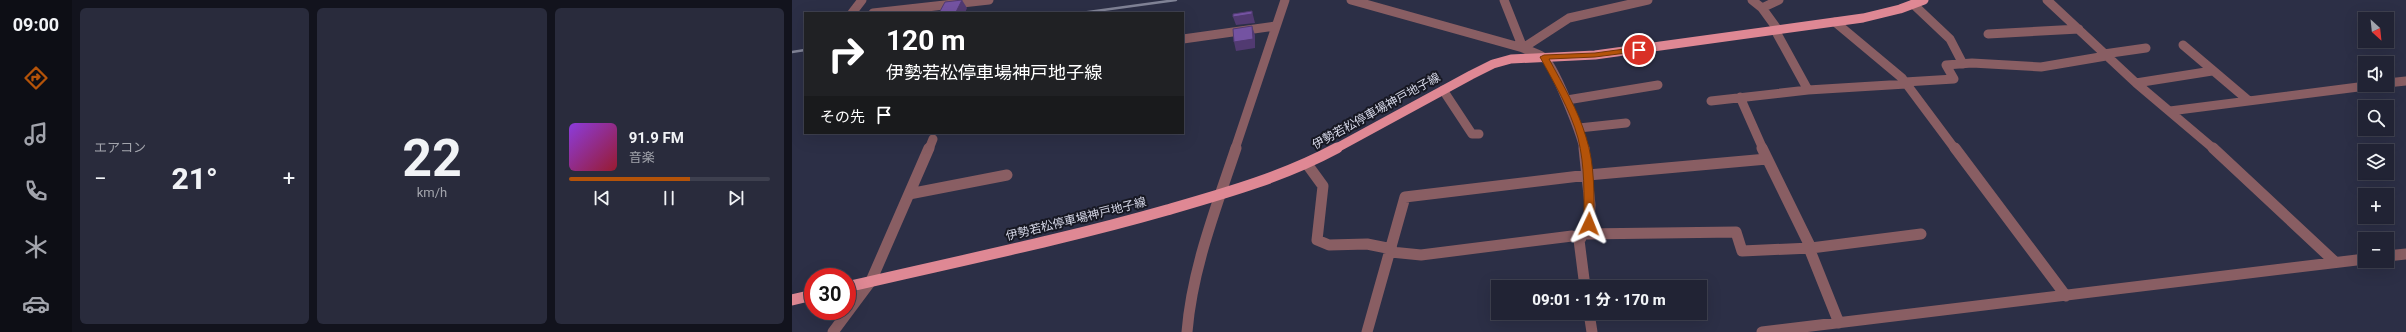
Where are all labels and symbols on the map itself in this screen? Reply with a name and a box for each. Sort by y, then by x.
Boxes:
north arrow [2358,12,2394,48]
pin [1622,33,1656,67]
street label: 伊勢若松停車場神戸地子線 [1310,70,1442,152]
street label: 伊勢若松停車場神戸地子線 [1004,195,1148,243]
position arrow [1568,203,1610,245]
speed limit sign: 30 [804,268,856,320]

